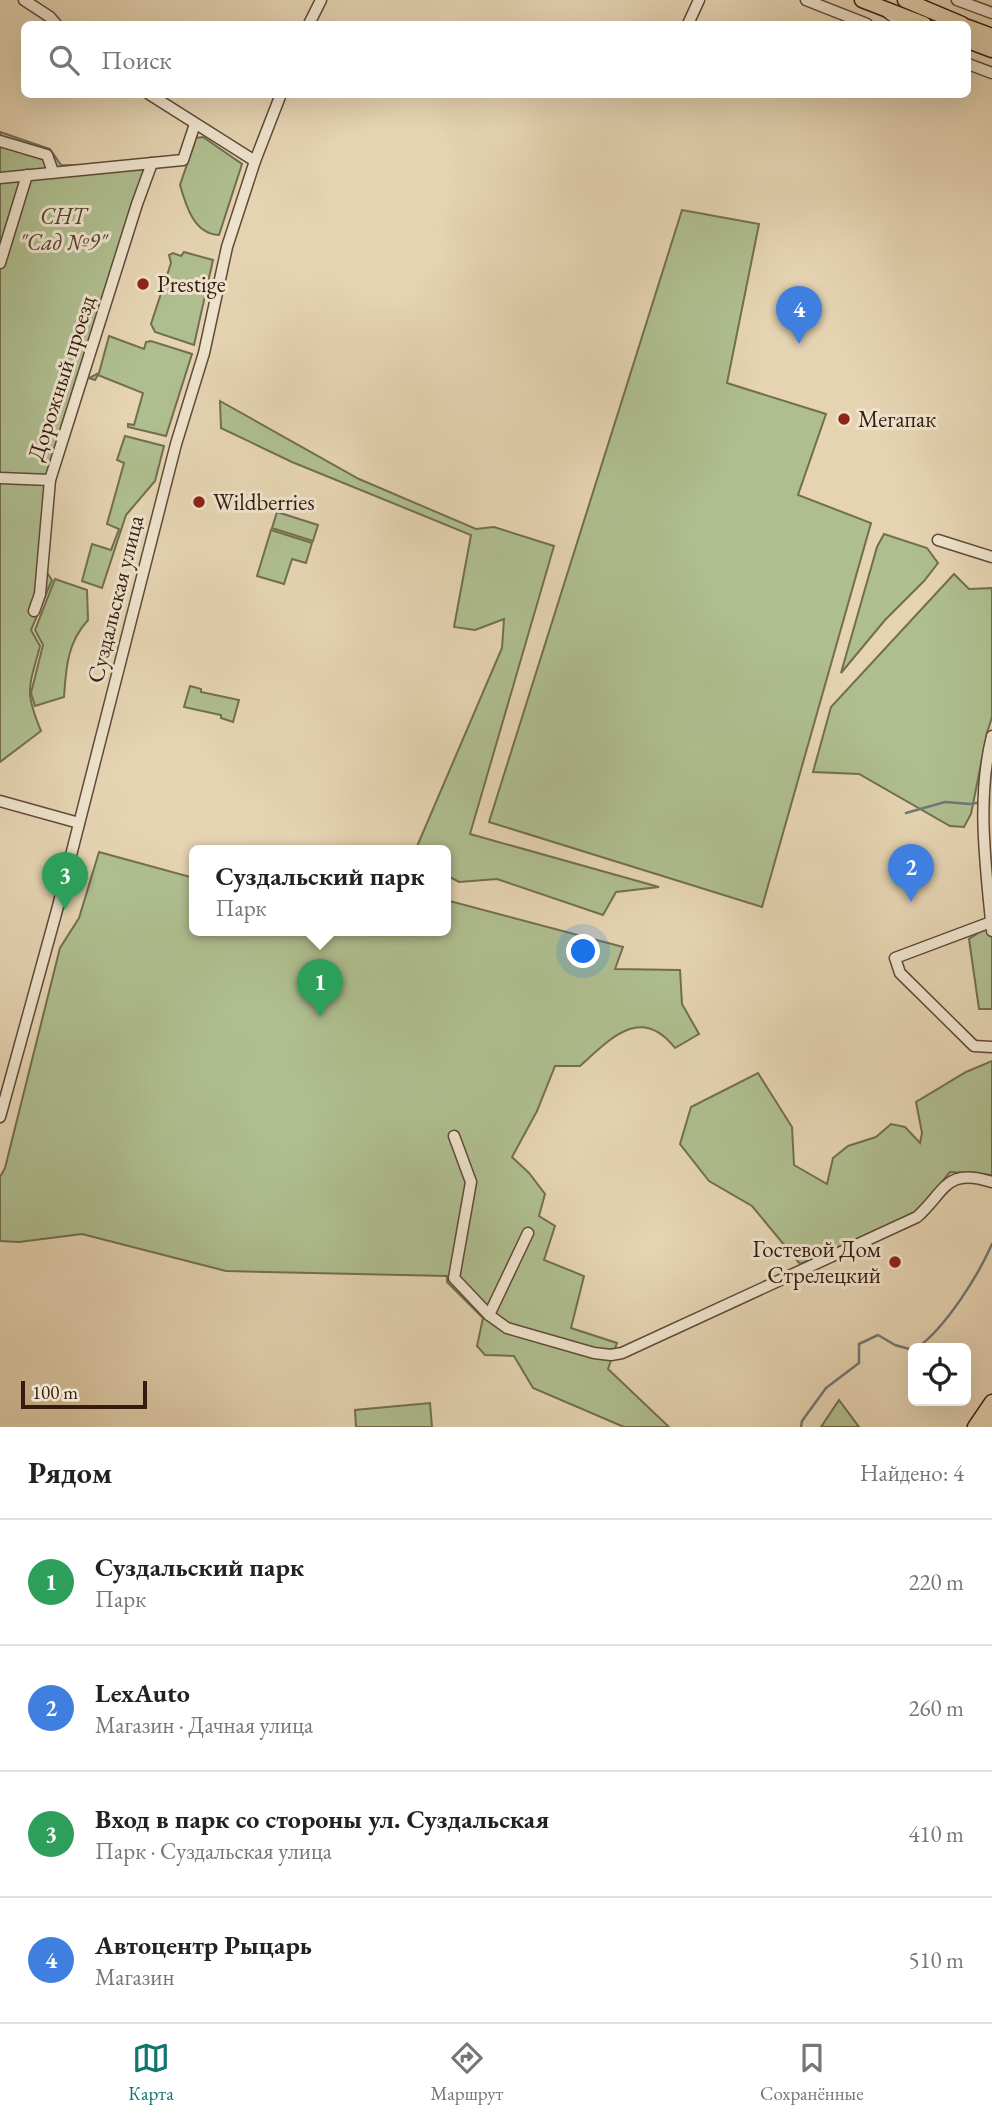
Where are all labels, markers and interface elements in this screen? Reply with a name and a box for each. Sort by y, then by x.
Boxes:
search box [21,21,971,98]
icon: search [45,41,83,79]
text: Поиск [101,43,172,77]
park label: СНТ "Сад №9" [19,201,109,257]
place label: Prestige [157,269,226,299]
marker: Prestige [135,276,151,292]
pin: 4 [776,286,822,344]
street label: Дорожный проезд [20,291,102,464]
place label: Мегапак [858,404,936,434]
marker: Мегапак [836,411,852,427]
place label: Wildberries [213,487,315,517]
marker: Wildberries [191,494,207,510]
street label: Суздальская улица [80,511,151,686]
pin: 2 [888,844,934,902]
popup [189,845,451,936]
pin: 3 [42,852,88,910]
text: Суздальский парк [215,859,425,893]
text: Парк [215,893,267,923]
your location [566,934,600,968]
pin: 1 [297,959,343,1017]
place label: Гостевой Дом Стрелецкий [752,1234,882,1290]
marker: Гостевой Дом Стрелецкий [887,1254,903,1270]
map controls [908,1343,971,1406]
button: locate [908,1343,971,1406]
scale bar [21,1378,147,1410]
text: 100 m [32,1380,78,1405]
text: Рядом [28,1453,112,1492]
text: Найдено: 4 [860,1458,964,1488]
text: Суздальский парк [95,1550,304,1584]
text: 1 [45,1567,57,1597]
text: 220 m [908,1567,964,1597]
text: Парк [95,1584,146,1614]
text: LexAuto [95,1676,190,1710]
text: 2 [45,1693,57,1723]
text: 260 m [908,1693,964,1723]
text: Магазин · Дачная улица [95,1710,313,1740]
text: Вход в парк со стороны ул. Суздальская [95,1802,549,1836]
text: 3 [45,1819,57,1849]
text: 410 m [908,1819,964,1849]
text: Парк · Суздальская улица [95,1836,332,1866]
text: Автоцентр Рыцарь [95,1928,312,1962]
text: 4 [45,1945,57,1975]
text: 510 m [908,1945,964,1975]
text: Магазин [95,1962,174,1992]
tab: Карта [128,2039,174,2106]
tab: Маршрут [430,2039,503,2106]
tab: Сохранённые [760,2039,864,2106]

